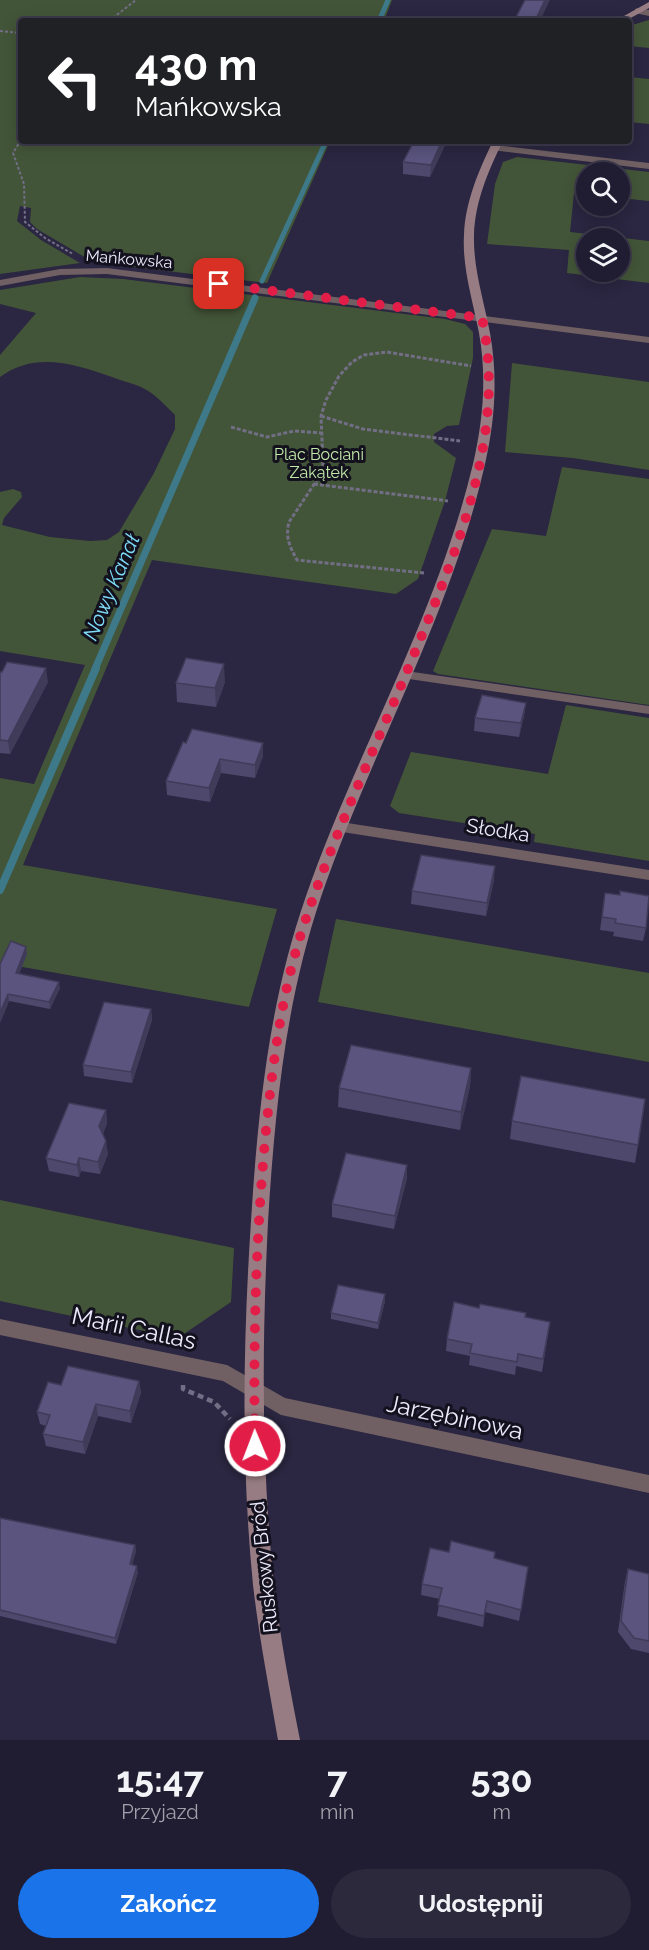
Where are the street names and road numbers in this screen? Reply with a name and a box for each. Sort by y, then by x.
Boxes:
street label: Mańkowska [85,246,173,272]
street label: Słodka [465,813,531,847]
street label: Marii Callas [69,1301,199,1355]
street label: Jarzębinowa [384,1388,526,1446]
street label: Ruskowy Bród [245,1500,283,1634]

